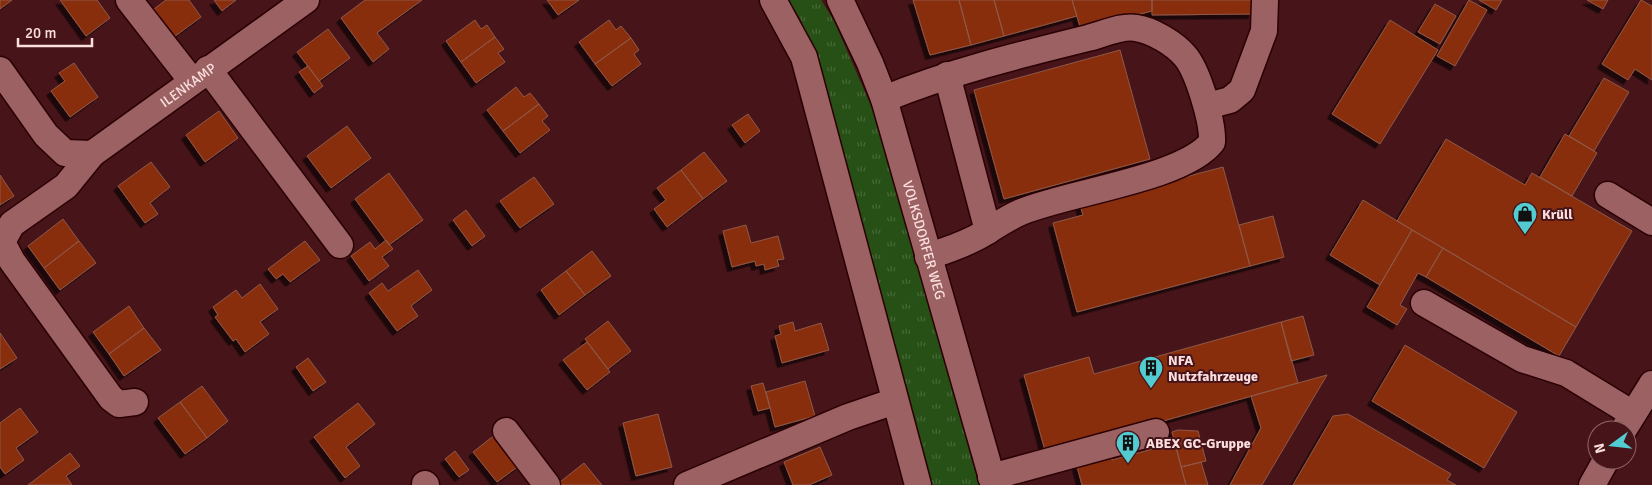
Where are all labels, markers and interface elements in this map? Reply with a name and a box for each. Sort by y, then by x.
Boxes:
scale bar [18,15,91,47]
text: 20 m [25,24,56,42]
street label: ILENKAMP [157,59,219,111]
street label: VOLKSDORFER WEG [899,179,949,301]
shop icon: Krüll [1512,201,1538,235]
place label: Krüll [1542,206,1573,223]
place label: NFA Nutzfahrzeuge [1168,352,1258,385]
building icon: NFA Nutzfahrzeuge [1138,355,1164,389]
north arrow [1587,420,1637,470]
building icon: ABEX GC-Gruppe [1115,430,1141,464]
place label: ABEX GC-Gruppe [1146,435,1251,452]
text: N [1590,441,1609,455]

